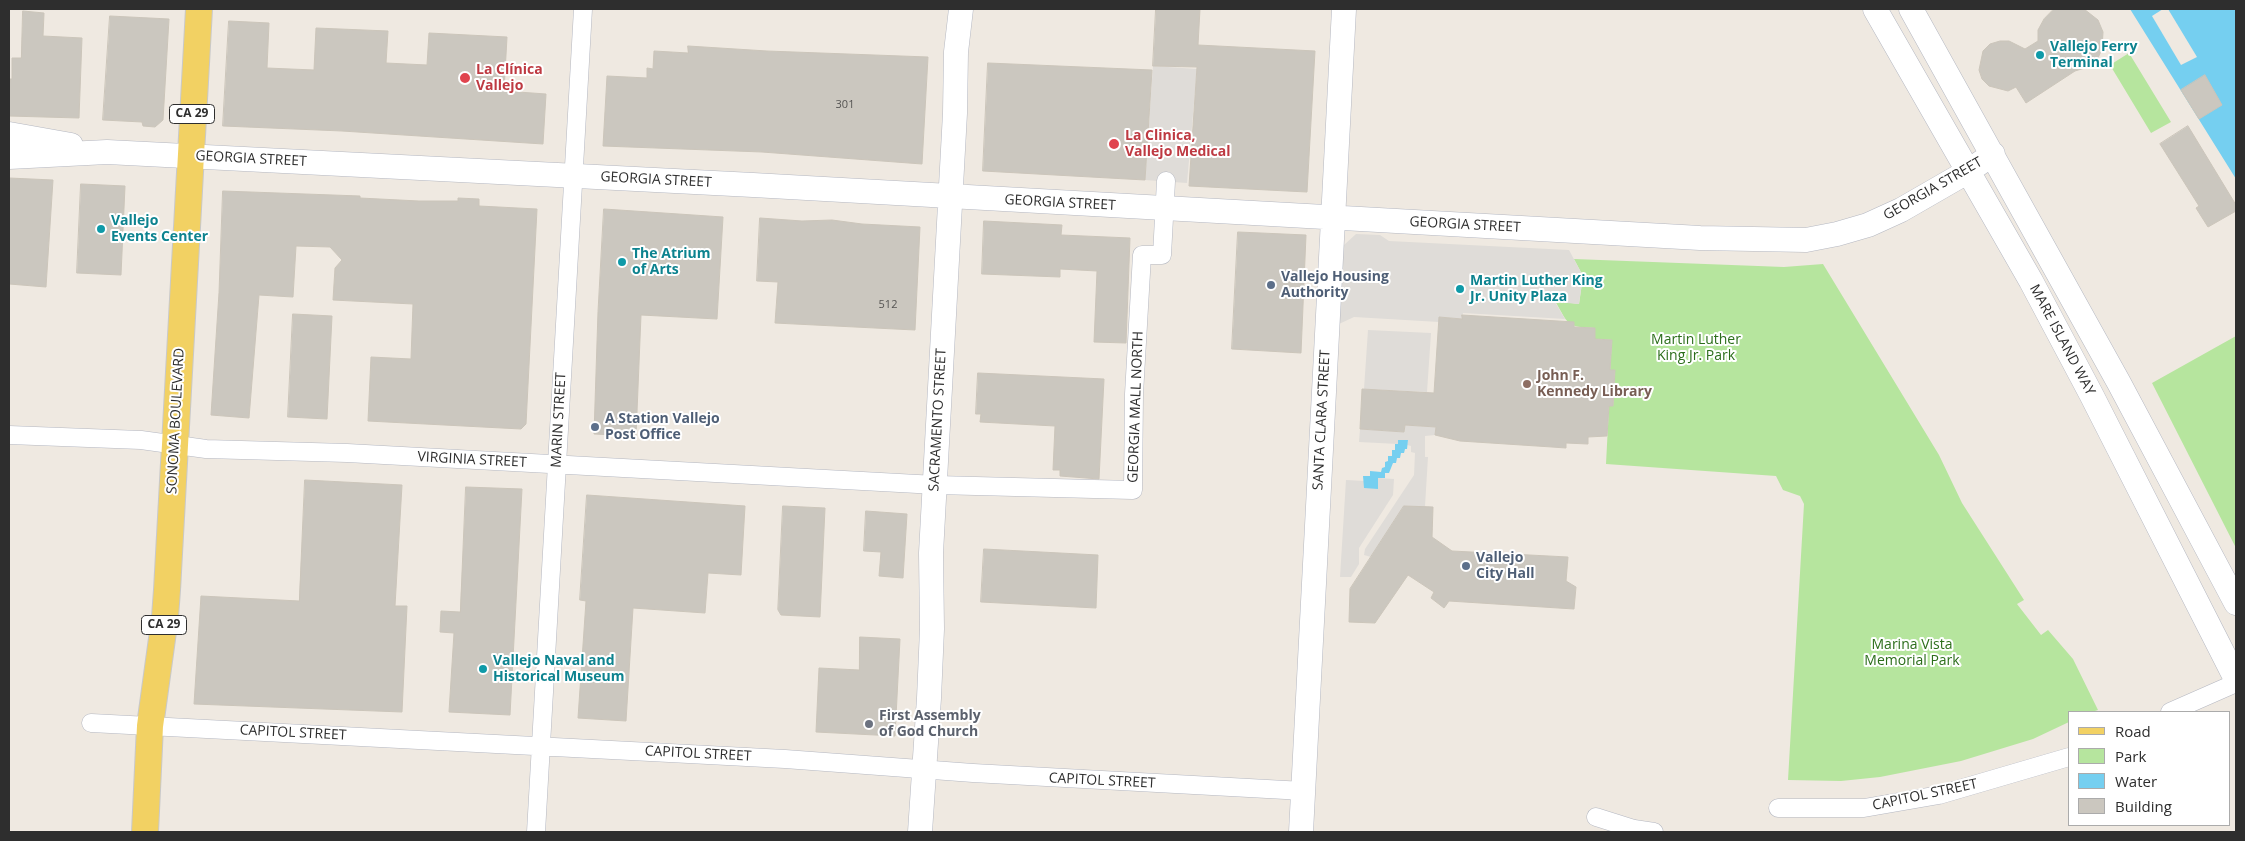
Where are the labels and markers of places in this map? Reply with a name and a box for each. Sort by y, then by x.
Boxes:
place label: Vallejo Ferry Terminal [2050,39,2138,72]
marker: Vallejo Ferry Terminal [2034,49,2046,61]
place label: La Clínica Vallejo [476,62,543,94]
marker: La Clínica Vallejo [458,71,472,85]
place label: La Clinica, Vallejo Medical [1125,128,1230,160]
marker: La Clinica, Vallejo Medical [1107,137,1121,151]
place label: Vallejo Events Center [111,213,208,246]
marker: Vallejo Events Center [95,223,107,235]
place label: The Atrium of Arts [632,246,711,278]
marker: The Atrium of Arts [616,256,628,268]
place label: Vallejo Housing Authority [1281,269,1389,302]
place label: Martin Luther King Jr. Unity Plaza [1470,273,1603,306]
marker: Vallejo Housing Authority [1265,279,1277,291]
marker: Martin Luther King Jr. Unity Plaza [1454,283,1466,295]
place label: John F. Kennedy Library [1537,368,1652,401]
marker: John F. Kennedy Library [1521,378,1533,390]
place label: A Station Vallejo Post Office [605,411,720,444]
marker: A Station Vallejo Post Office [589,421,601,433]
place label: Vallejo City Hall [1476,550,1535,582]
marker: Vallejo City Hall [1460,560,1472,572]
place label: Vallejo Naval and Historical Museum [493,653,624,686]
marker: Vallejo Naval and Historical Museum [477,663,489,675]
place label: First Assembly of God Church [879,708,981,740]
marker: First Assembly of God Church [863,718,875,730]

